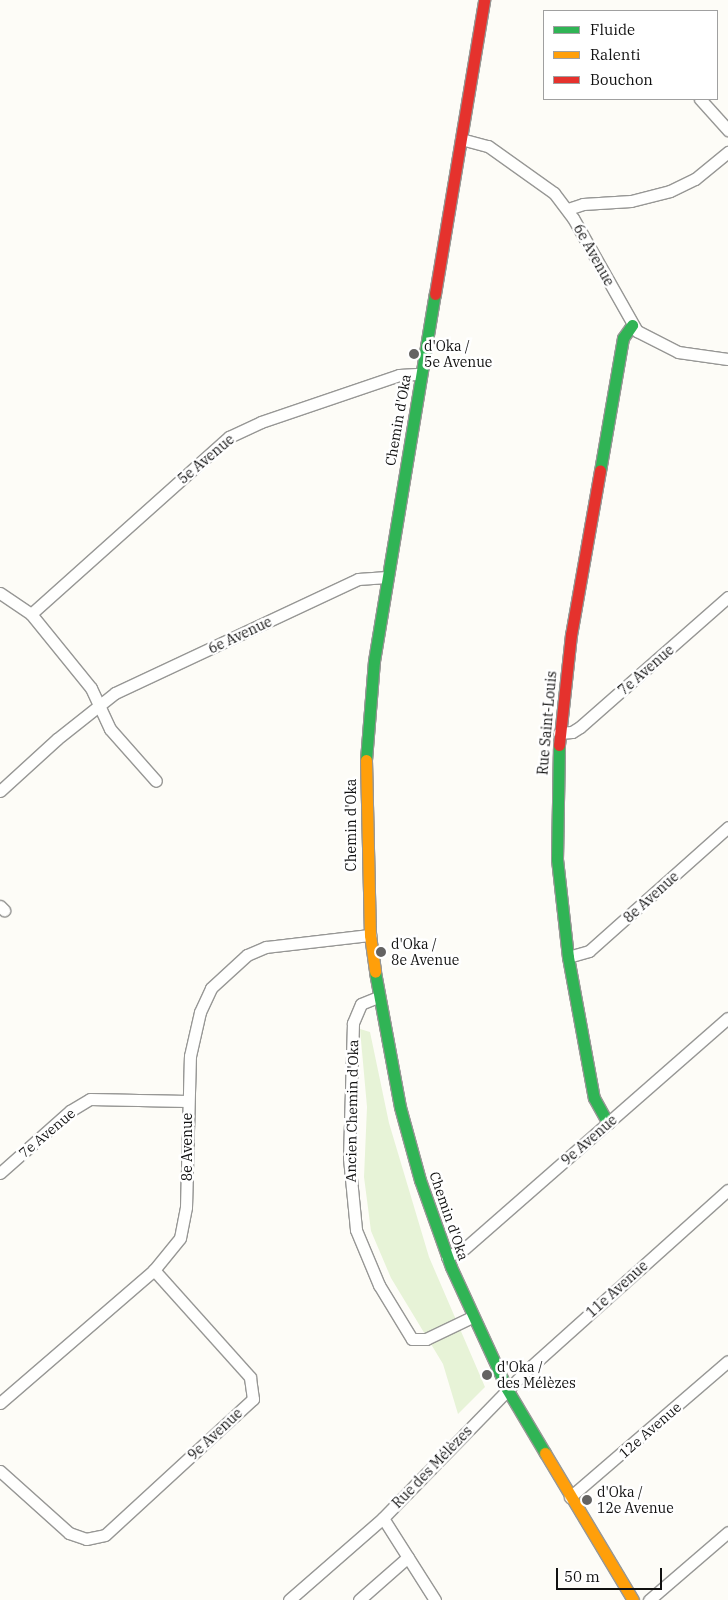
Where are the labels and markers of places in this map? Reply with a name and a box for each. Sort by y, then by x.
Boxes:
place label: d'Oka / 5e Avenue [424,338,492,371]
marker: d'Oka / 5e Avenue [408,348,420,360]
place label: d'Oka / 8e Avenue [391,936,459,969]
marker: d'Oka / 8e Avenue [375,946,387,958]
place label: d'Oka / des Mélèzes [497,1359,576,1391]
marker: d'Oka / des Mélèzes [481,1369,493,1381]
place label: d'Oka / 12e Avenue [597,1484,674,1516]
marker: d'Oka / 12e Avenue [581,1494,593,1506]

